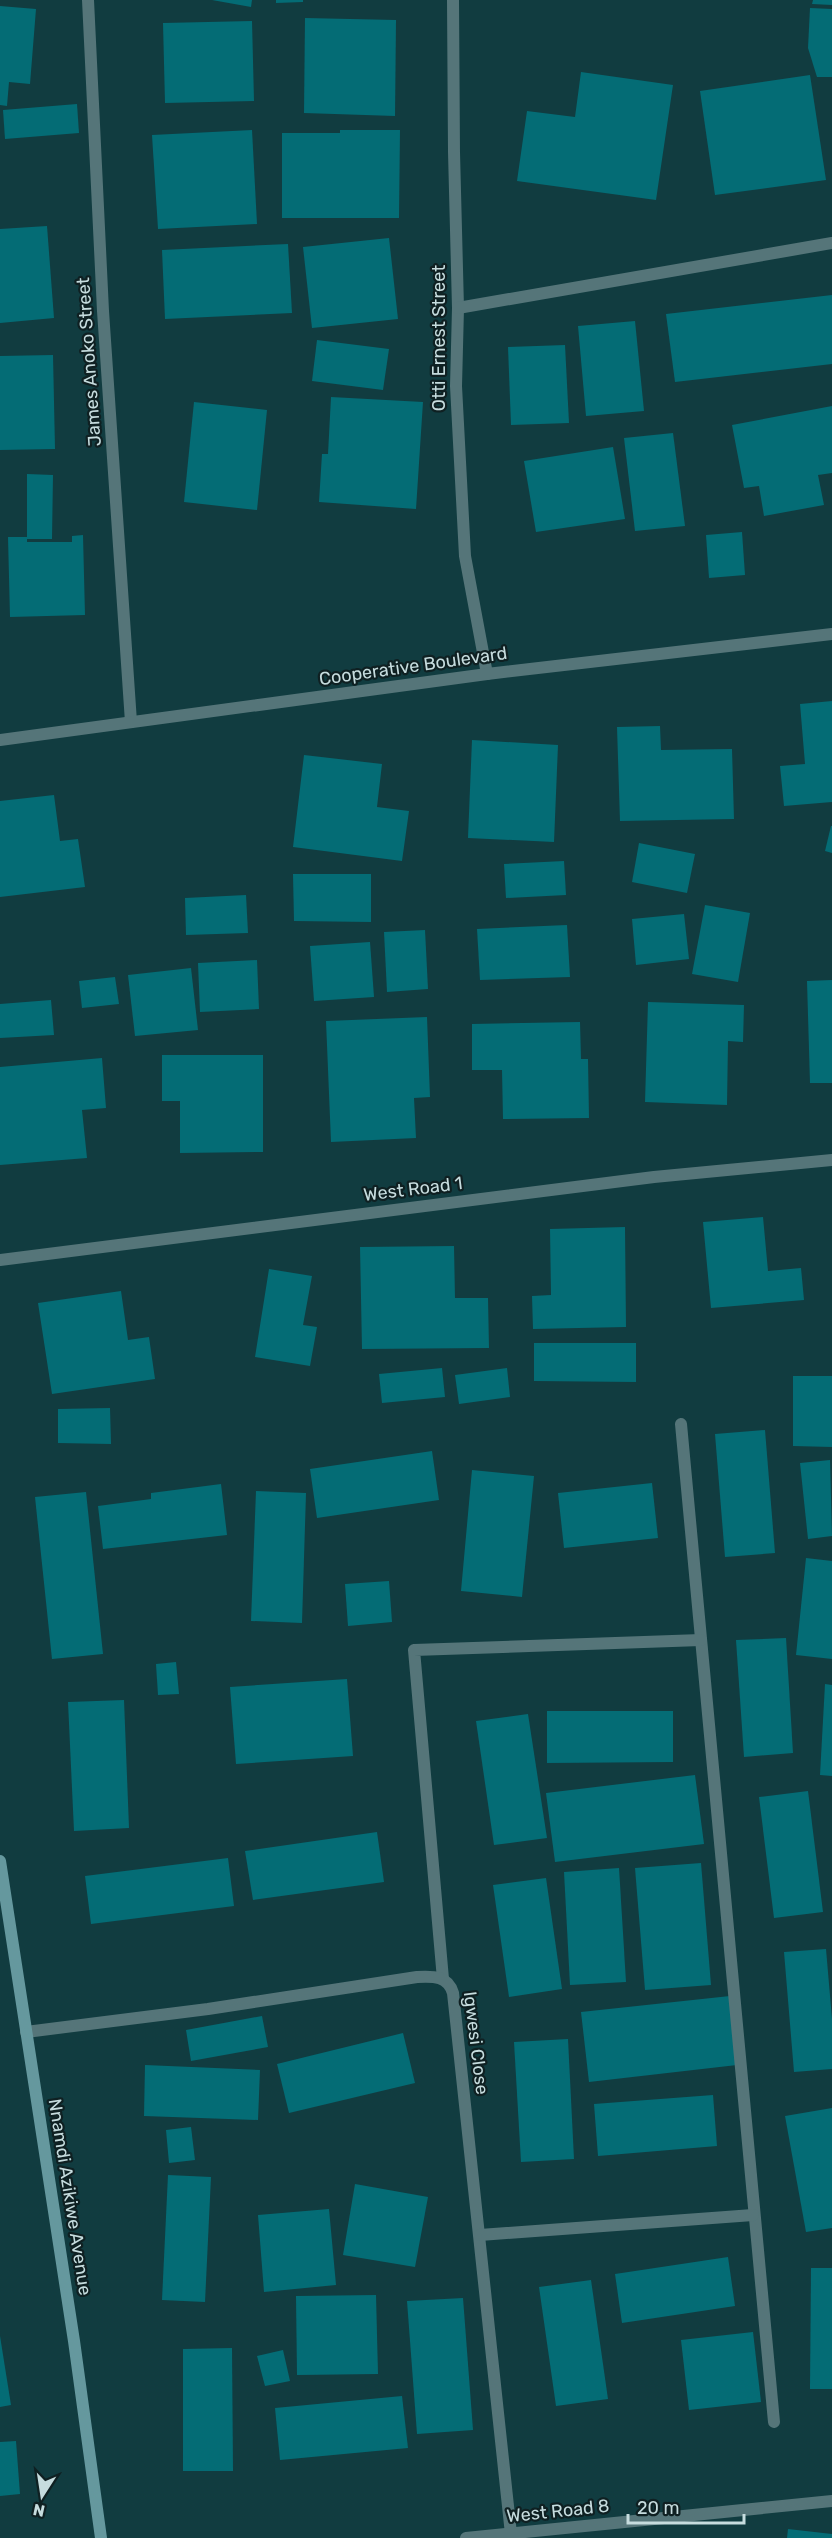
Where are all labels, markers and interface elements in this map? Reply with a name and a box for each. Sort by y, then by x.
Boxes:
street label: Otti Ernest Street [428,265,450,411]
street label: James Anoko Street [72,277,106,447]
street label: Cooperative Boulevard [318,642,508,690]
street label: West Road 1 [362,1172,464,1206]
street label: Igwesi Close [459,1990,493,2096]
street label: Nnamdi Azikiwe Avenue [44,2097,96,2297]
north arrow [12,2466,72,2526]
scale bar [628,2487,744,2525]
street label: West Road 8 [506,2495,610,2527]
text: 20 m [637,2497,679,2519]
text: N [31,2500,47,2521]

